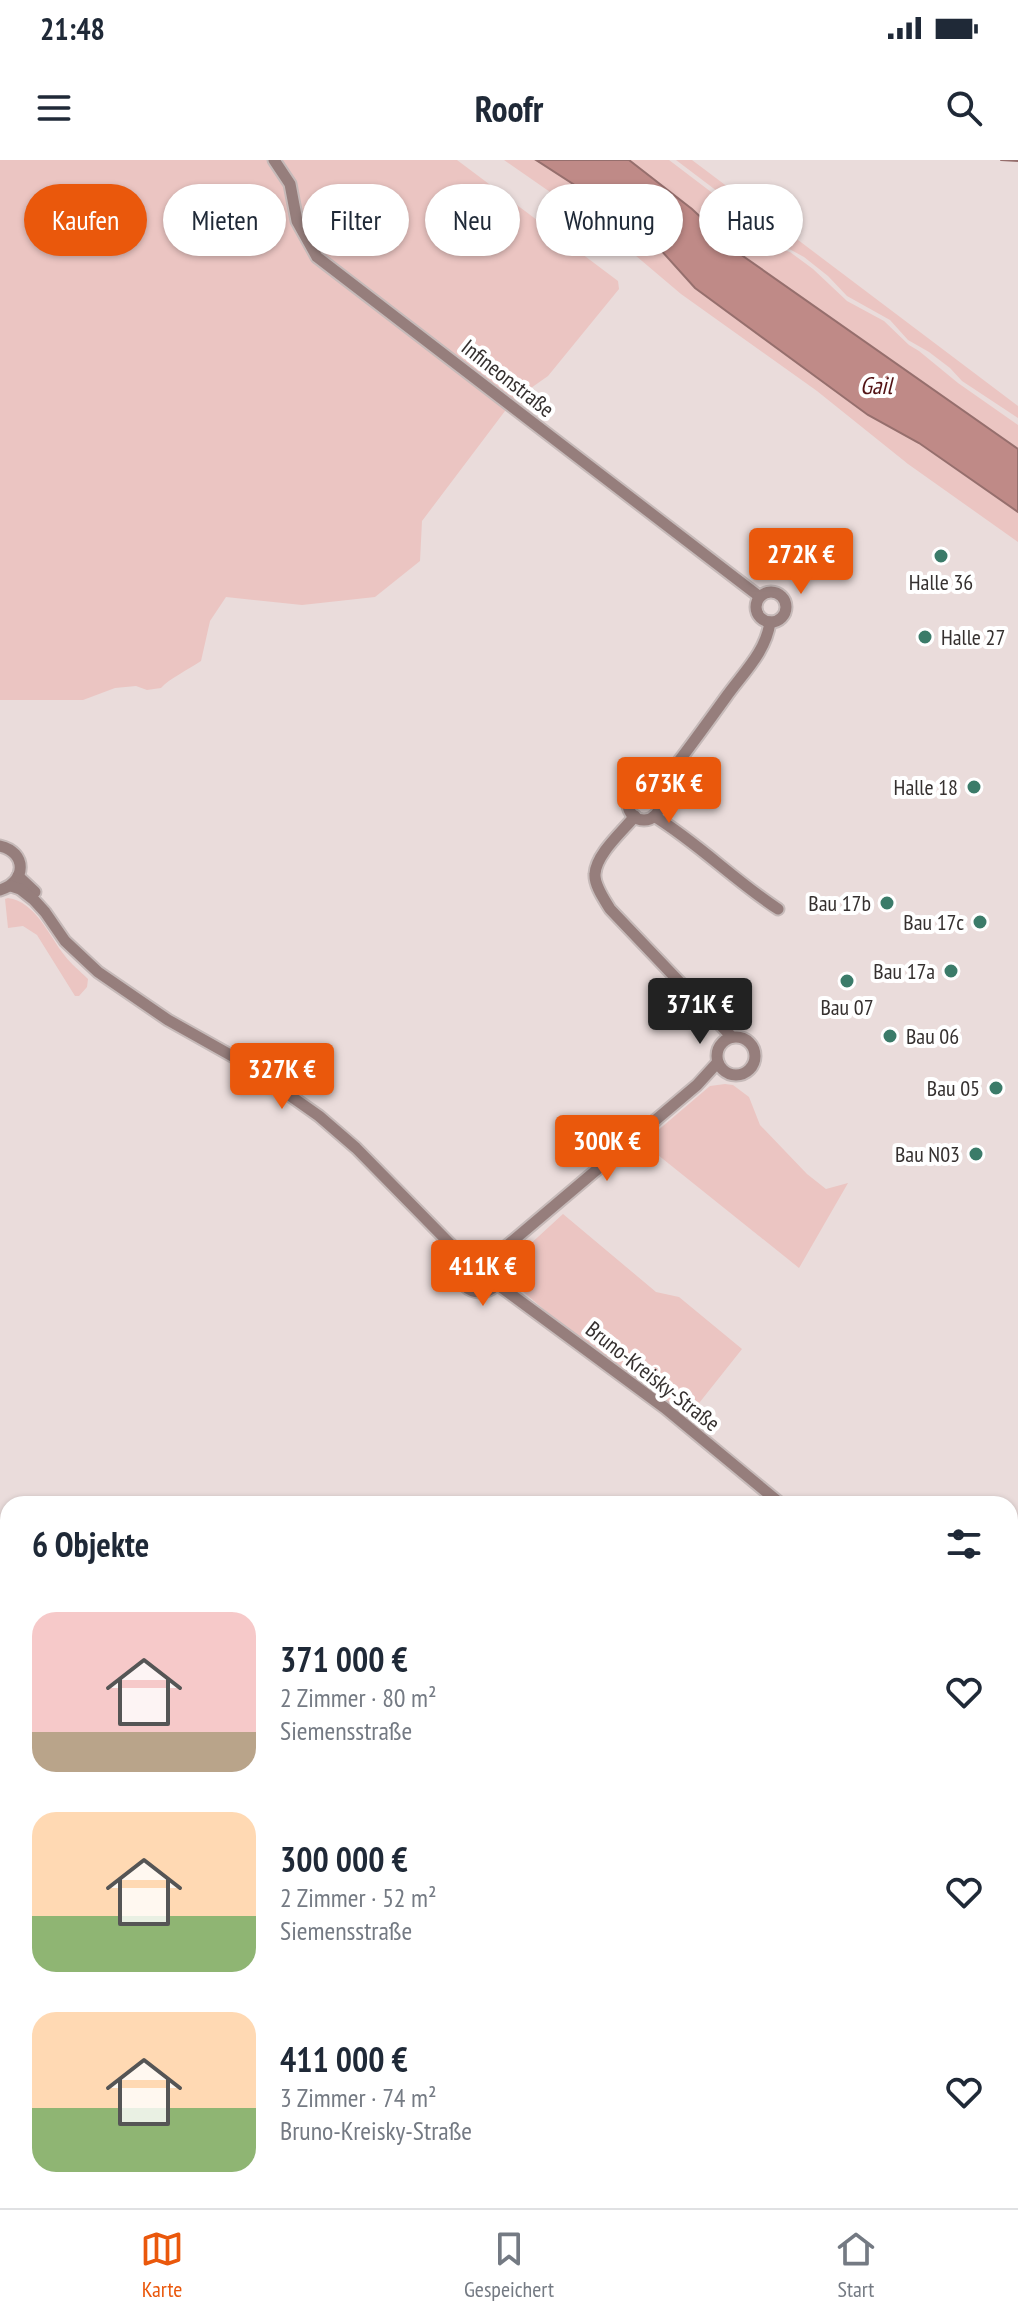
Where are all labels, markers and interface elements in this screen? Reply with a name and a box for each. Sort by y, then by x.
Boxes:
text: 21:48 [40,9,105,48]
text: Roofr [475,85,543,132]
icon: menu [32,86,76,130]
icon: search [942,86,986,130]
chip: Kaufen [24,184,147,256]
chip: Mieten [163,184,286,256]
chip: Filter [302,184,409,256]
chip: Neu [425,184,520,256]
chip: Wohnung [536,184,683,256]
chip: Haus [699,184,803,256]
street label: Infineonstraße [456,333,560,423]
water label: Gail [860,370,895,401]
pin: 272K € [736,528,866,596]
text: 272K € [767,537,835,570]
marker: Halle 36 [932,547,950,565]
place label: Halle 36 [909,568,973,596]
place label: Halle 27 [941,623,1005,651]
marker: Halle 27 [916,628,934,646]
pin: 673K € [604,757,734,825]
text: 673K € [635,766,703,799]
place label: Halle 18 [894,773,958,801]
marker: Halle 18 [965,778,983,796]
place label: Bau 17b [808,889,871,917]
marker: Bau 17b [878,894,896,912]
place label: Bau 17c [903,908,964,936]
marker: Bau 17c [971,913,989,931]
place label: Bau 17a [873,957,935,985]
marker: Bau 17a [942,962,960,980]
marker: Bau 07 [838,972,856,990]
pin: 371K € [635,978,765,1046]
text: 371K € [666,987,734,1020]
place label: Bau 07 [820,993,874,1021]
place label: Bau 06 [906,1022,959,1050]
marker: Bau 06 [881,1027,899,1045]
pin: 327K € [217,1043,347,1111]
text: 327K € [248,1052,316,1085]
place label: Bau 05 [927,1074,980,1102]
marker: Bau 05 [987,1079,1005,1097]
pin: 300K € [542,1115,672,1183]
text: 300K € [573,1124,641,1157]
place label: Bau N03 [895,1140,960,1168]
marker: Bau N03 [967,1145,985,1163]
pin: 411K € [418,1240,548,1308]
text: 411K € [449,1249,517,1282]
street label: Bruno-Kreisky-Straße [580,1315,726,1437]
text: 6 Objekte [32,1522,149,1566]
icon: filters [942,1522,986,1566]
text: 371 000 € [280,1637,408,1681]
icon: home [96,1644,192,1740]
icon: heart [942,1670,986,1714]
text: 2 Zimmer · 80 m² [280,1681,437,1714]
text: Siemensstraße [280,1714,412,1747]
text: 300 000 € [280,1837,408,1881]
icon: home [96,1844,192,1940]
icon: heart [942,1870,986,1914]
text: 2 Zimmer · 52 m² [280,1881,437,1914]
text: Siemensstraße [280,1914,412,1947]
text: 411 000 € [280,2037,408,2081]
icon: home [96,2044,192,2140]
icon: heart [942,2070,986,2114]
text: 3 Zimmer · 74 m² [280,2081,437,2114]
text: Bruno-Kreisky-Straße [280,2114,472,2147]
tab: Karte [140,2227,184,2303]
tab: Gespeichert [464,2227,554,2303]
tab: Start [834,2227,878,2303]

